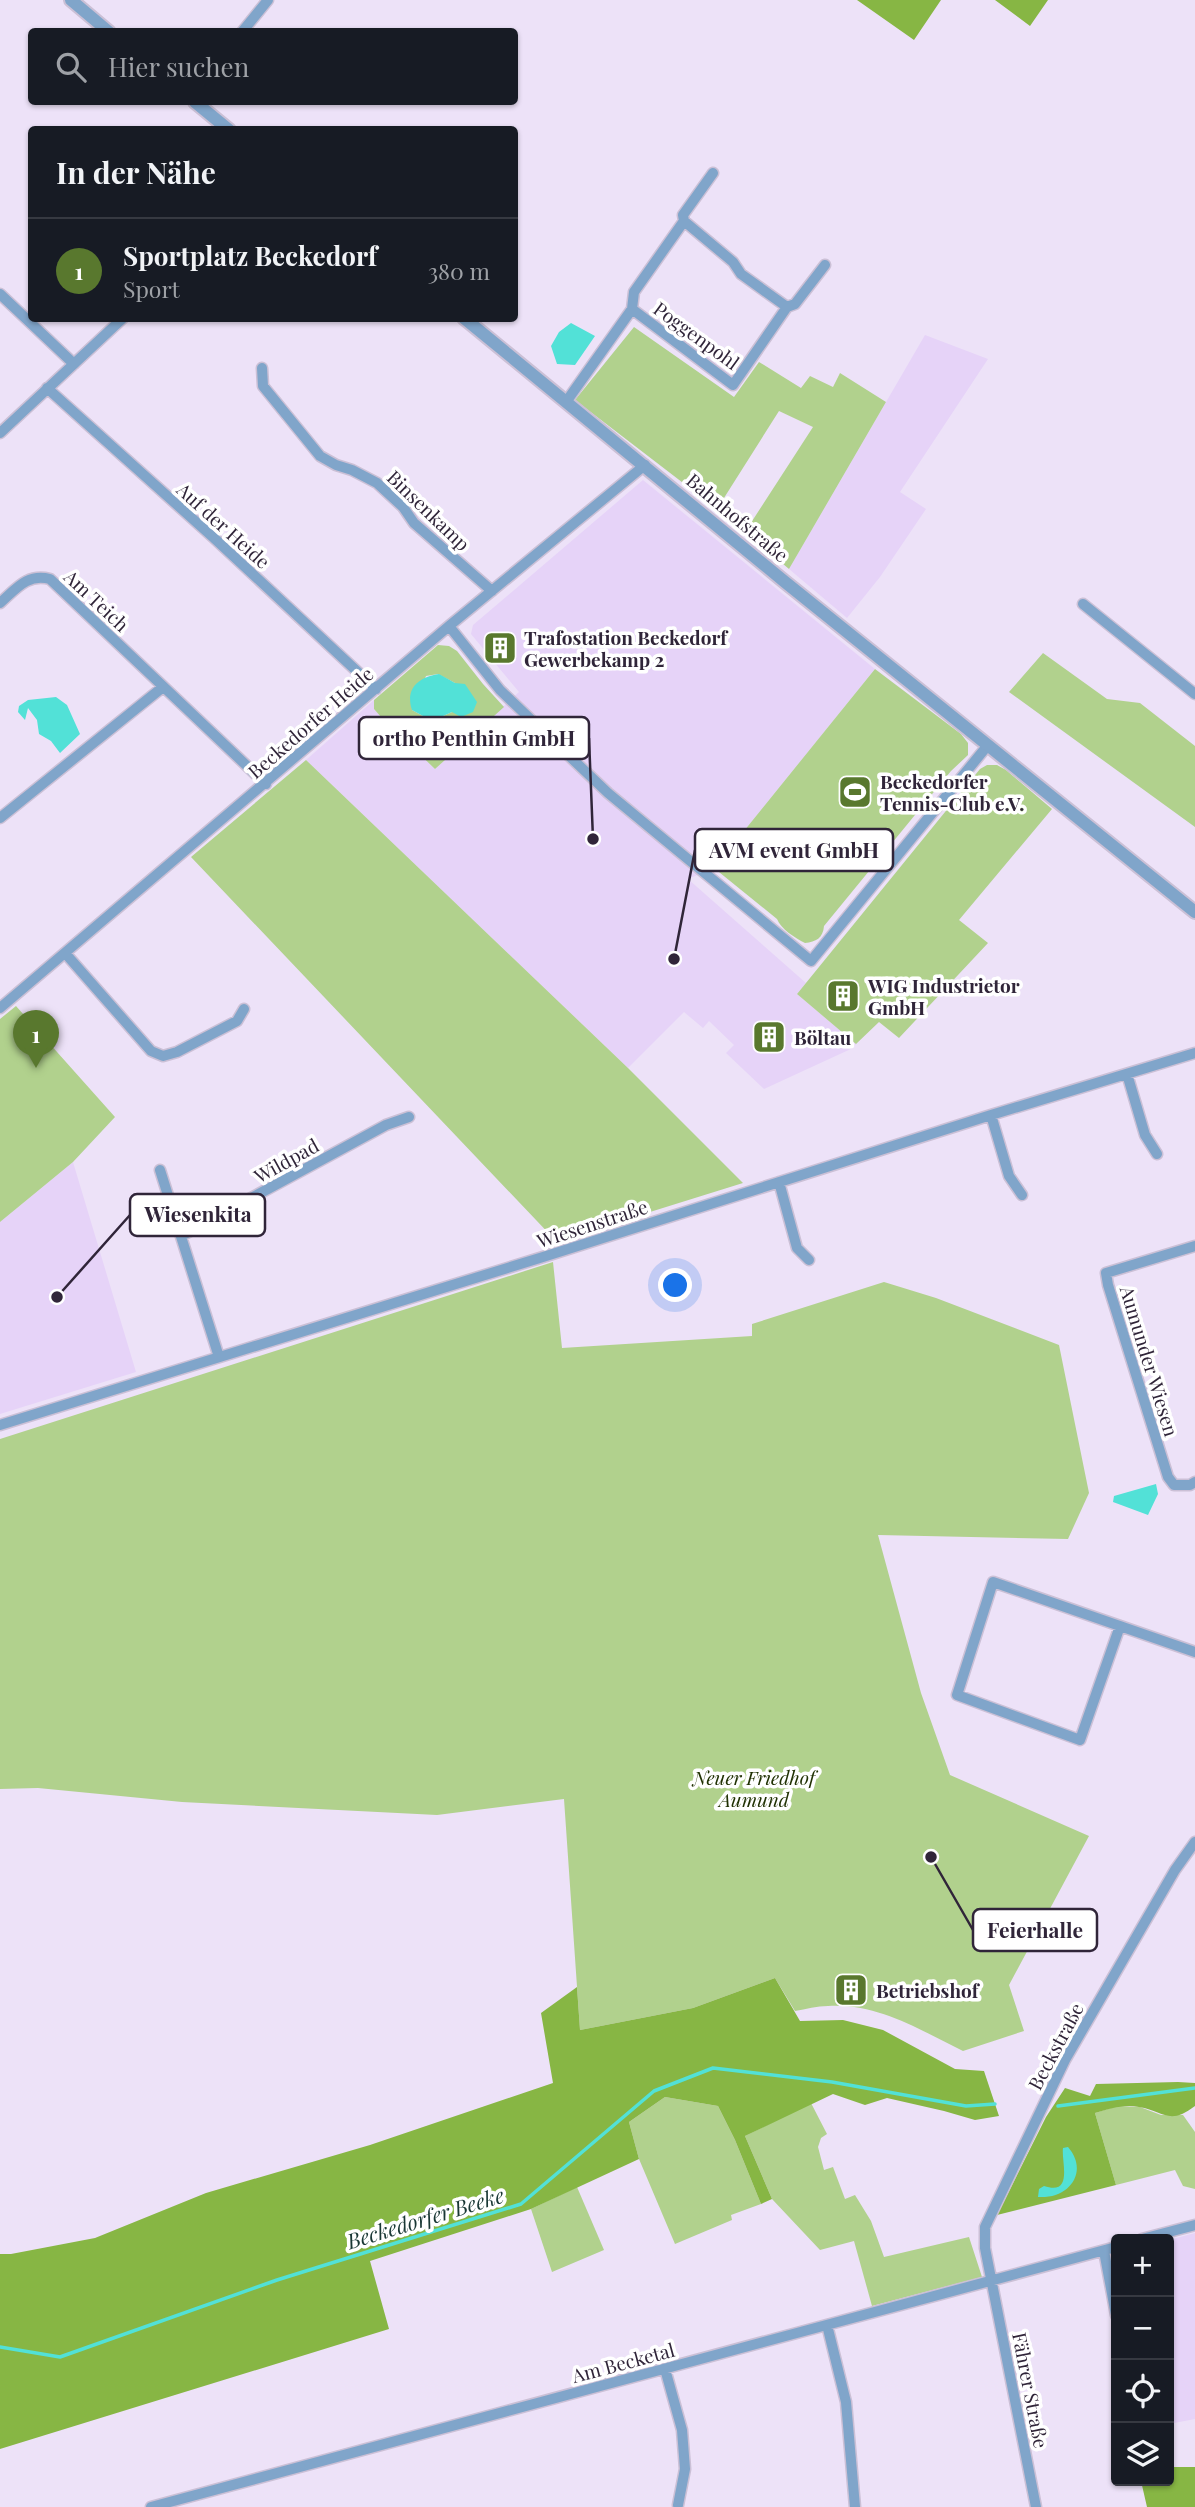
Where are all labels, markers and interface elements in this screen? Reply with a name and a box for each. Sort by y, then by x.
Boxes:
search box [28,28,518,105]
icon: search [52,48,90,86]
text: Hier suchen [108,49,249,84]
text: In der Nähe [56,152,216,192]
text: Sportplatz Beckedorf [123,238,377,273]
text: 1 [75,255,83,286]
text: 380 m [428,255,490,286]
text: Sport [123,273,180,304]
street label: Poggenpohl [649,295,746,375]
street label: Binsenkamp [382,464,476,556]
street label: Bahnhofstraße [682,467,794,567]
street label: Auf der Heide [171,476,276,574]
street label: Am Teich [58,563,135,637]
place label: Trafostation Beckedorf Gewerbekamp 2 [524,624,729,672]
building icon: Trafostation Beckedorf Gewerbekamp 2 [481,629,519,667]
street label: Beckedorfer Heide [242,660,378,784]
callout: ortho Penthin GmbH [359,717,589,759]
text: ortho Penthin GmbH [373,723,576,751]
place label: Beckedorfer Tennis-Club e.V. [880,768,1025,816]
sports icon: Beckedorfer Tennis-Club e.V. [836,773,874,811]
callout: AVM event GmbH [695,829,893,871]
text: AVM event GmbH [708,835,879,863]
place label: WIG Industrietor GmbH [867,972,1020,1020]
building icon: WIG Industrietor GmbH [824,977,862,1015]
pin: 1 [13,1010,59,1068]
building icon: Böltau [750,1018,788,1056]
place label: Böltau [794,1024,852,1050]
street label: Wildpad [248,1132,323,1189]
street label: Wiesenstraße [532,1193,651,1253]
callout: Wiesenkita [130,1194,265,1236]
text: Wiesenkita [143,1199,252,1227]
your location [658,1268,692,1302]
street label: Aumunder Wiesen [1114,1282,1185,1440]
park label: Neuer Friedhof Aumund [691,1764,819,1812]
callout: Feierhalle [973,1909,1097,1951]
text: Feierhalle [987,1915,1083,1943]
building icon: Betriebshof [832,1971,870,2009]
place label: Betriebshof [876,1977,981,2003]
street label: Beckstraße [1021,1998,1089,2094]
water label: Beckedorfer Beeke [342,2180,507,2254]
map controls [1111,2234,1174,2486]
button: + [1111,2234,1174,2297]
button: − [1111,2297,1174,2360]
street label: Fährer Straße [1007,2330,1055,2450]
street label: Am Becketal [568,2336,678,2388]
button: locate [1111,2360,1174,2423]
button: layers [1111,2423,1174,2486]

